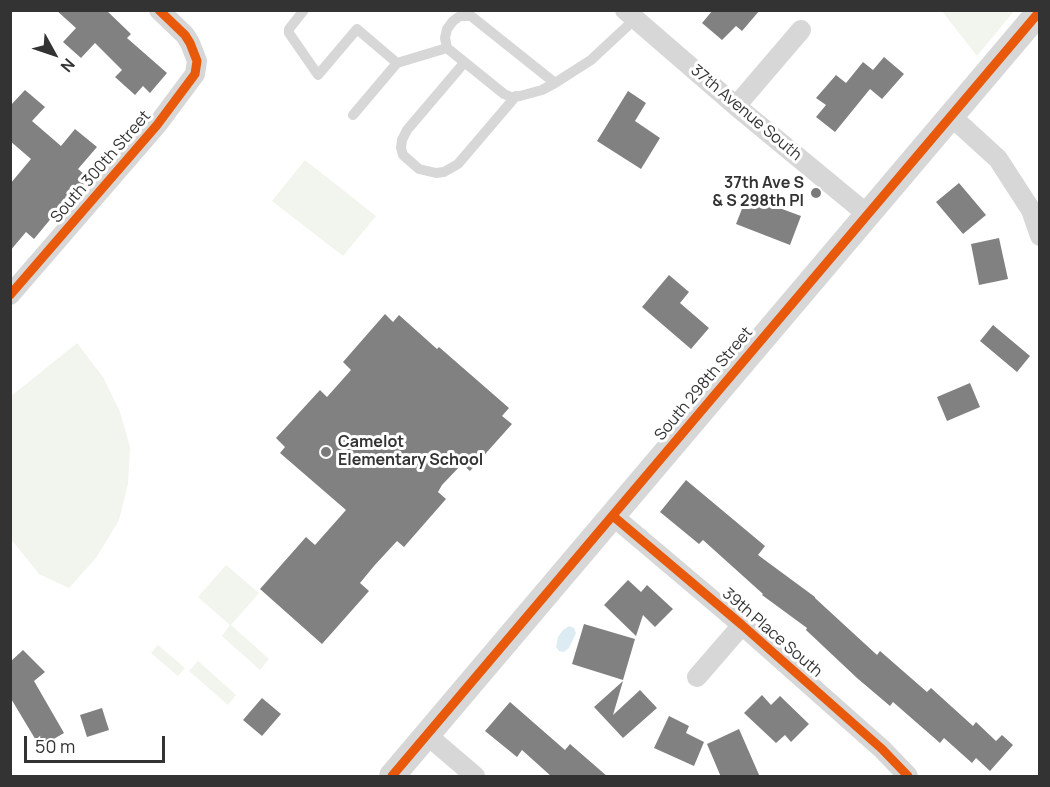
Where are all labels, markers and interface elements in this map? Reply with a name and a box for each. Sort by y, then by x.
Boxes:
north arrow [24,24,84,84]
text: N [56,54,80,77]
street label: 37th Avenue South [687,61,805,165]
street label: South 300th Street [47,107,155,227]
place label: 37th Ave S & S 298th Pl [712,174,804,212]
marker: 37th Ave S & S 298th Pl [809,186,823,200]
street label: South 298th Street [651,323,757,445]
place label: Camelot Elementary School [338,433,483,471]
marker: Camelot Elementary School [319,445,333,459]
street label: 39th Place South [718,584,826,682]
scale bar [27,724,168,762]
text: 50 m [35,734,75,758]

